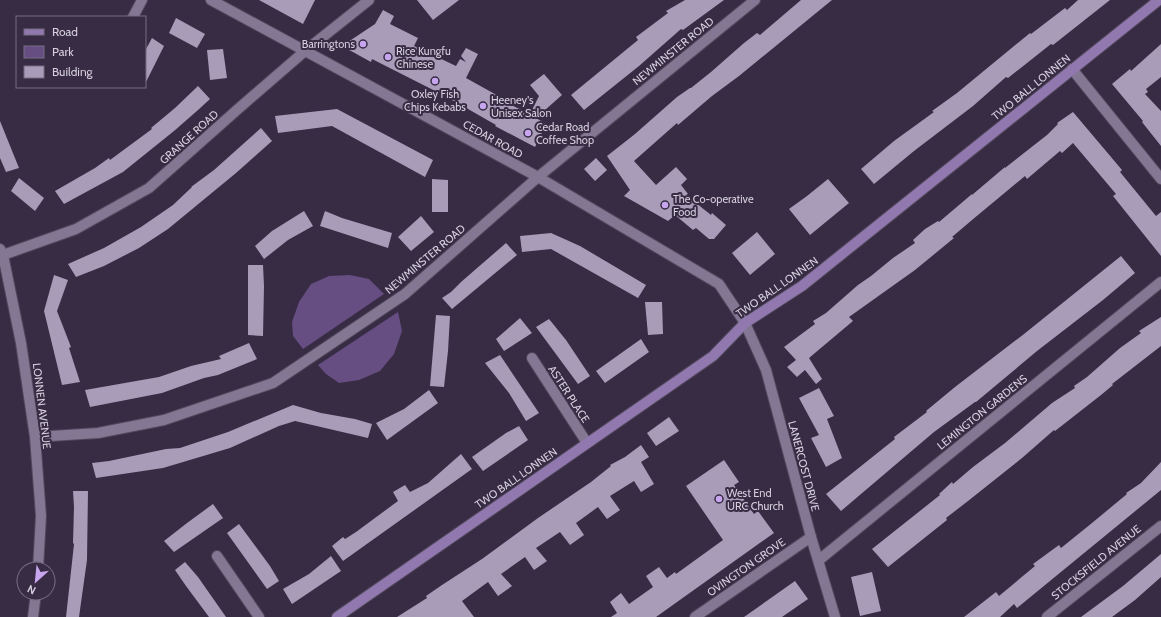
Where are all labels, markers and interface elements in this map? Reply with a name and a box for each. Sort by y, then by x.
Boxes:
street label: NEWMINSTER ROAD [629,14,717,88]
legend [16,16,146,88]
text: Road [52,24,78,39]
place label: Barringtons [302,37,355,51]
marker: Barringtons [358,39,368,49]
text: Park [52,44,74,59]
place label: Rice Kungfu Chinese [396,44,451,71]
street label: TWO BALL LONNEN [989,51,1073,123]
marker: Rice Kungfu Chinese [383,52,393,62]
text: Building [52,64,94,79]
marker: Oxley Fish Chips Kebabs [430,76,440,86]
place label: Oxley Fish Chips Kebabs [404,87,466,114]
place label: Heeney's Unisex Salon [491,93,552,120]
marker: Heeney's Unisex Salon [478,101,488,111]
street label: GRANGE ROAD [157,107,221,167]
street label: CEDAR ROAD [461,117,525,161]
place label: Cedar Road Coffee Shop [536,120,594,147]
marker: Cedar Road Coffee Shop [523,128,533,138]
place label: The Co-operative Food [673,192,754,219]
marker: The Co-operative Food [660,200,670,210]
street label: NEWMINSTER ROAD [382,221,468,297]
street label: TWO BALL LONNEN [733,253,821,321]
street label: LONNEN AVENUE [30,362,54,450]
street label: ASTER PLACE [545,363,593,425]
street label: LEMINGTON GARDENS [934,371,1030,453]
street label: LANERCOST DRIVE [785,419,823,513]
street label: TWO BALL LONNEN [472,444,560,512]
place label: West End URC Church [727,486,784,513]
marker: West End URC Church [714,494,724,504]
street label: STOCKSFIELD AVENUE [1048,522,1144,602]
street label: OVINGTON GROVE [704,535,788,599]
north arrow [16,561,56,601]
text: N [25,582,38,598]

